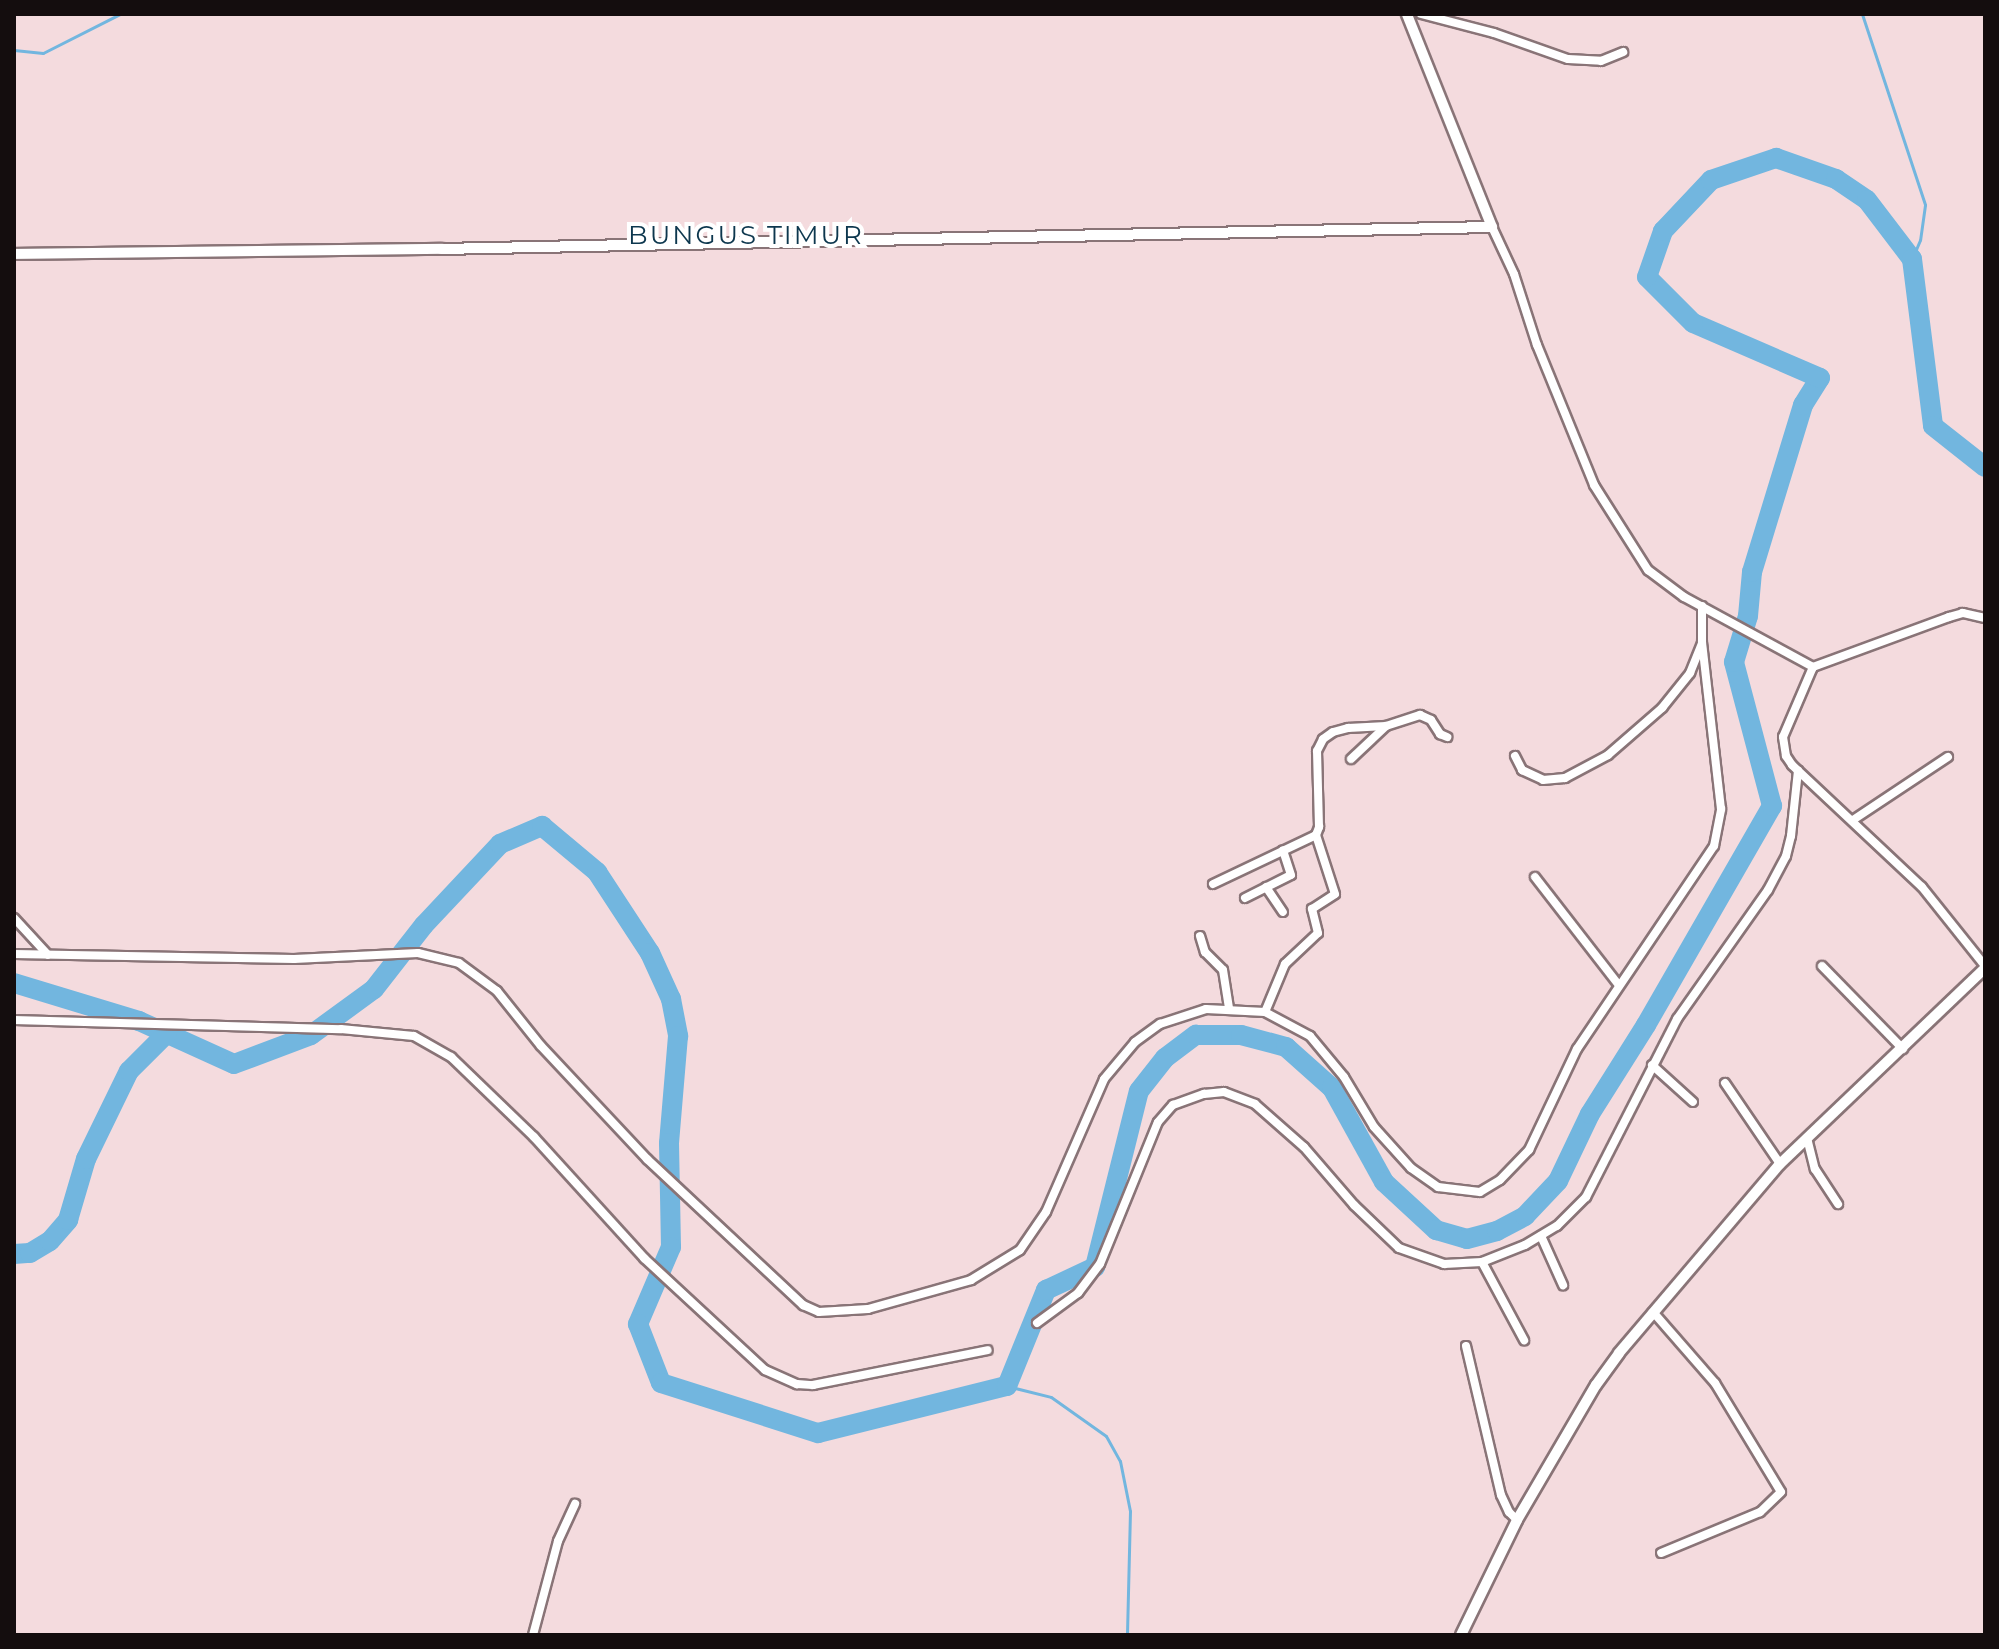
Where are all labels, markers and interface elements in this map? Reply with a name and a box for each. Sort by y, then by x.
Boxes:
district label: BUNGUS TIMUR [628,220,864,252]

